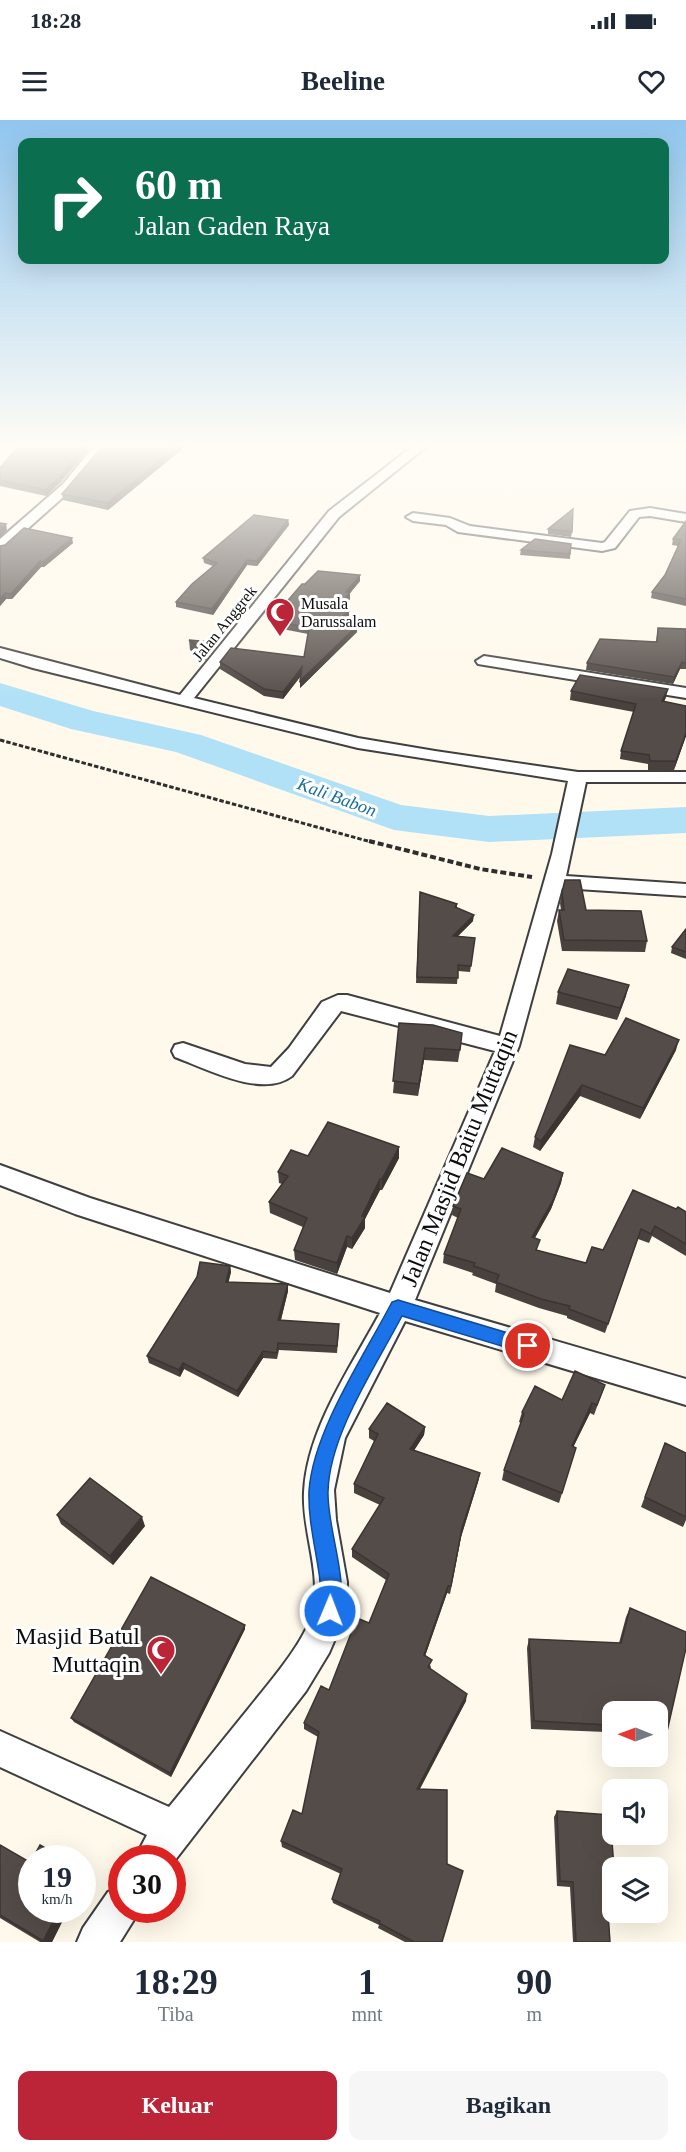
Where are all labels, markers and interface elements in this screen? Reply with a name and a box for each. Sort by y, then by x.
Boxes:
text: 18:28 [30,8,81,33]
icon: menu [18,65,51,98]
icon: heart [635,65,668,98]
text: Beeline [301,66,385,96]
icon: right [36,162,114,240]
text: 60 m [135,162,223,208]
text: Jalan Gaden Raya [135,211,330,241]
street label: Jalan Anggrek [189,582,261,665]
place label: Musala Darussalam [301,595,377,630]
mosque icon: Musala Darussalam [264,596,296,638]
water label: Kali Babon [294,773,379,821]
street label: Jalan Masjid Baitu Muttaqin [396,1026,522,1290]
pin [502,1320,553,1371]
icon: arrive [511,1329,544,1362]
position arrow [298,1579,362,1643]
place label: Masjid Batul Muttaqin [15,1623,140,1677]
mosque icon: Masjid Batul Muttaqin [145,1634,177,1676]
north arrow [602,1701,668,1767]
map controls [602,1701,668,1923]
button: sound [602,1779,668,1845]
speed limit sign: 30 [108,1845,186,1923]
button: layers [602,1857,668,1923]
text: 19 [42,1860,72,1893]
text: km/h [42,1891,72,1907]
text: 18:29 [134,1962,218,2002]
text: 1 [358,1962,376,2002]
text: 90 [516,1962,552,2002]
text: Tiba [158,2003,194,2025]
text: mnt [351,2003,383,2025]
text: m [527,2003,542,2025]
button: Keluar [18,2071,337,2140]
button: Bagikan [349,2071,668,2140]

